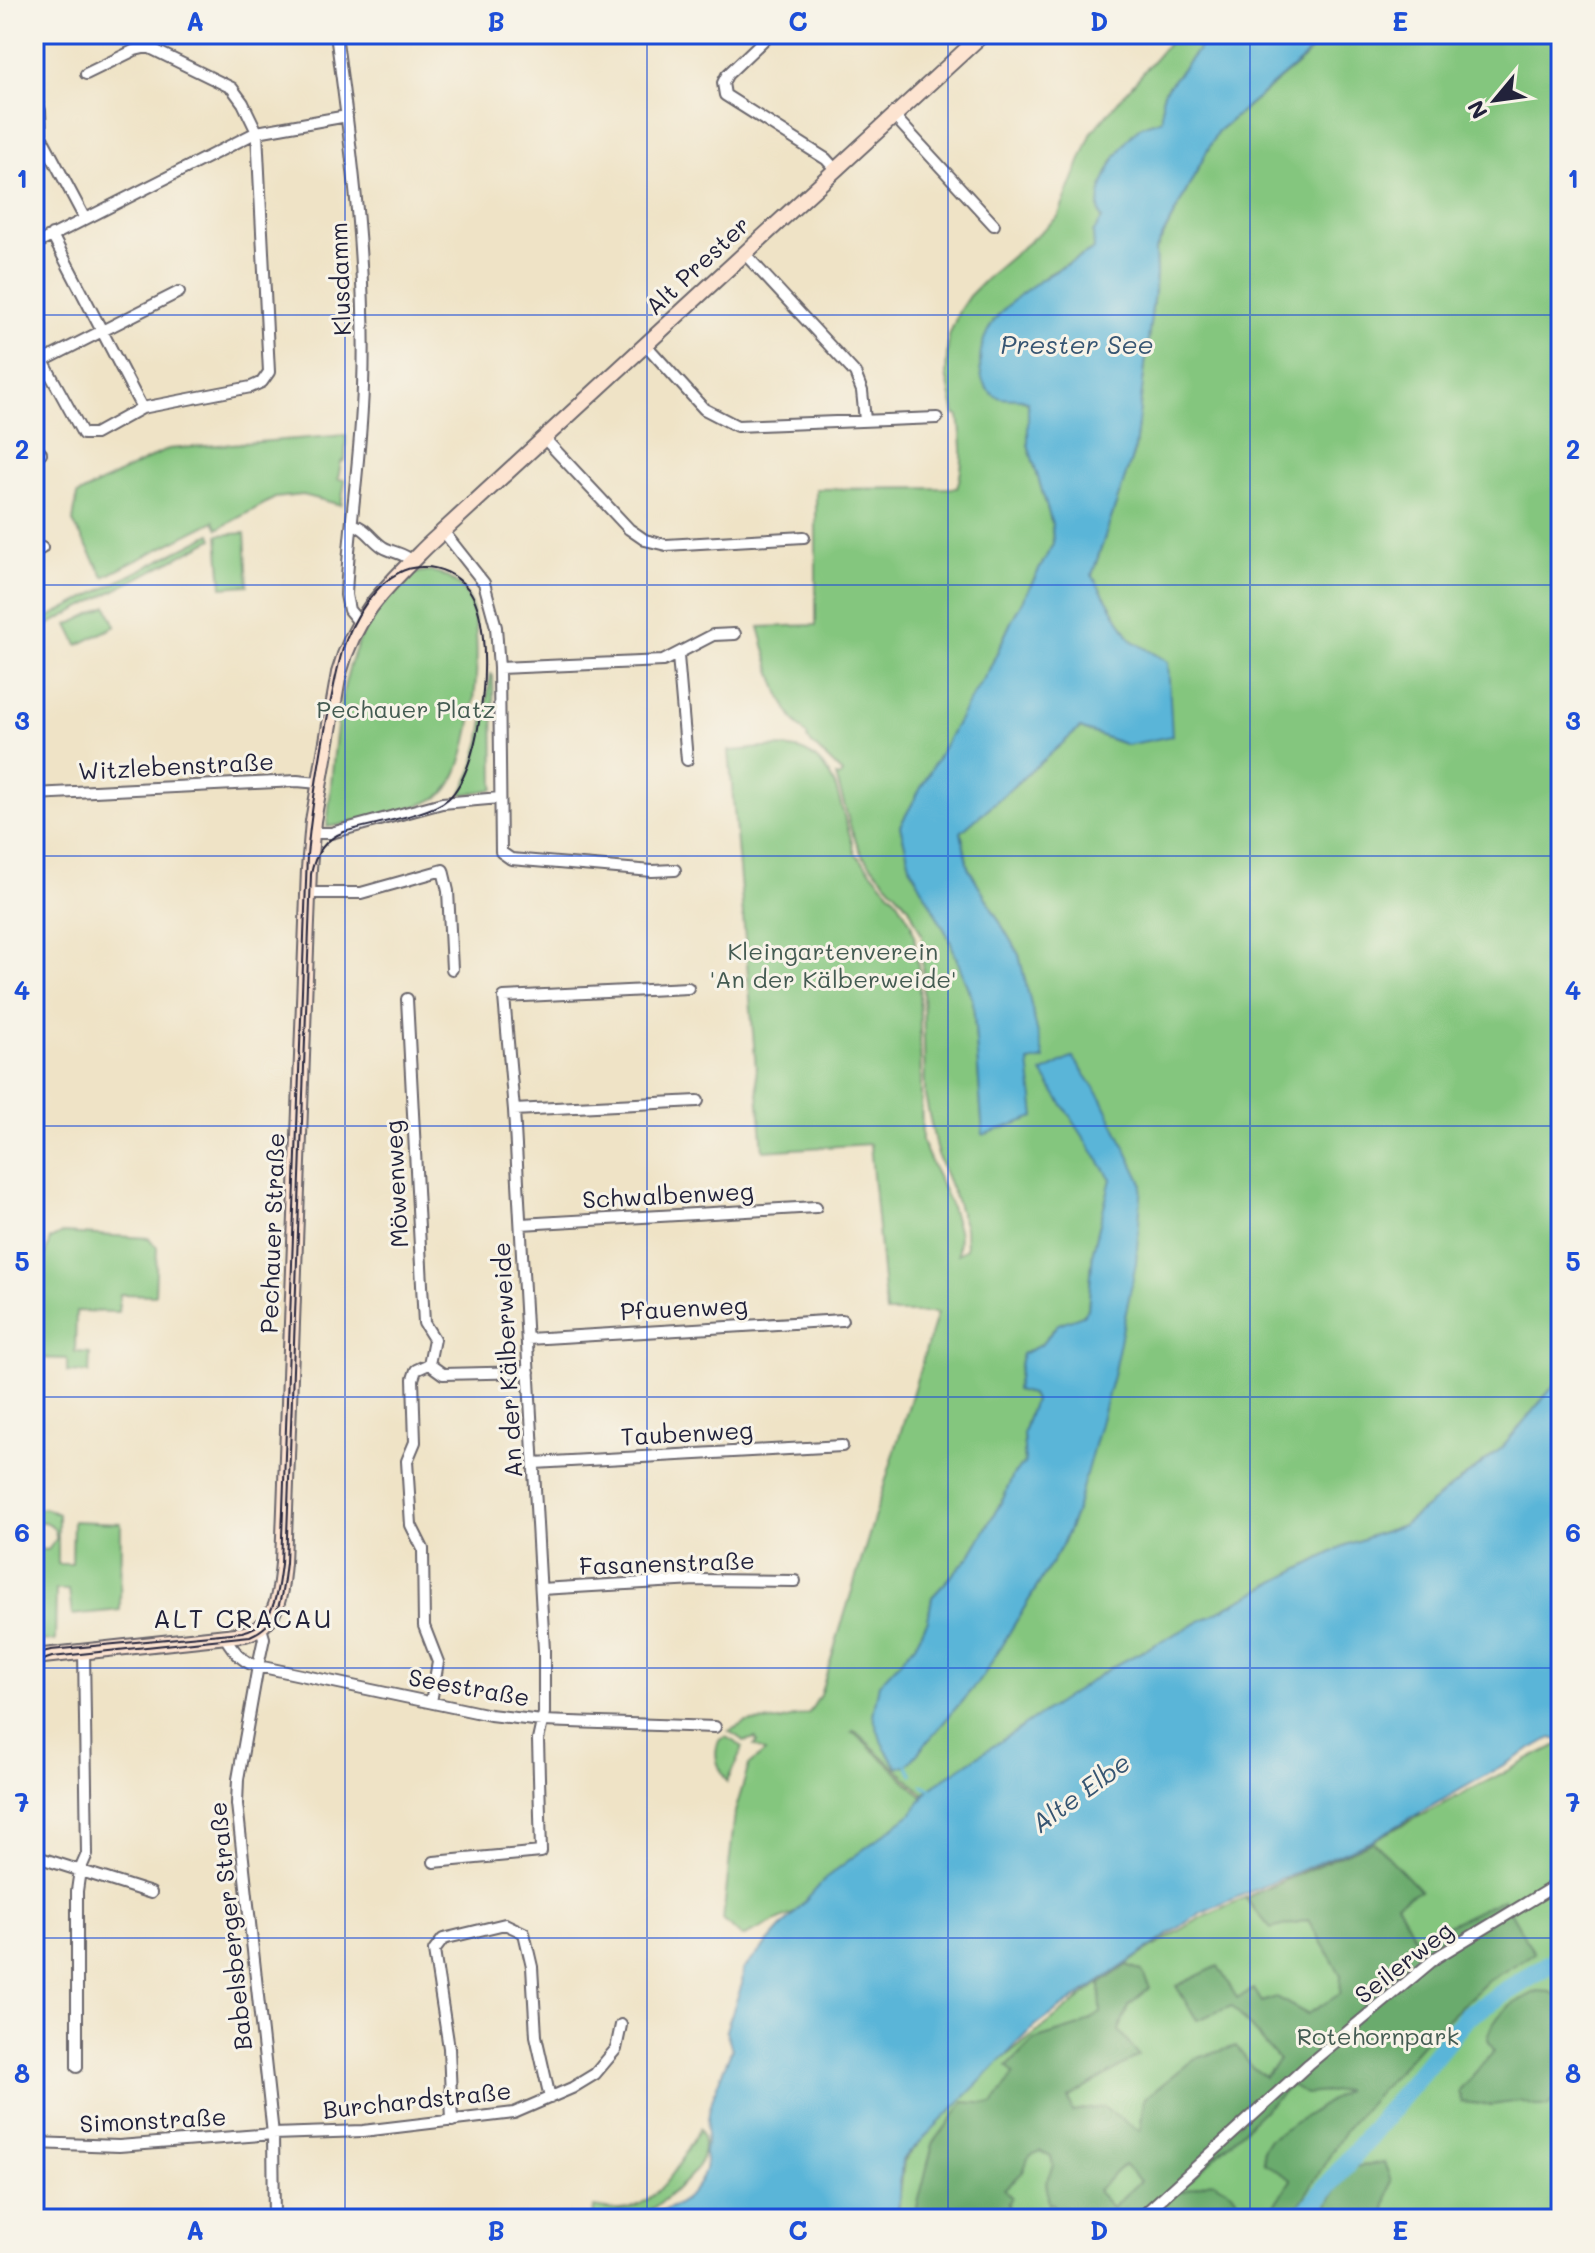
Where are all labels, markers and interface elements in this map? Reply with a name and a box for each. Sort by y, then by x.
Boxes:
text: A [186,4,204,38]
text: B [487,4,505,38]
text: C [788,4,808,38]
text: D [1090,4,1108,38]
text: E [1392,4,1408,38]
north arrow [1455,60,1535,140]
text: N [1460,96,1494,124]
text: 1 [16,161,28,195]
text: 1 [1567,161,1579,195]
street label: Alt Prester [638,209,756,321]
street label: Klusdamm [322,222,357,336]
water label: Prester See [1000,327,1154,361]
text: 2 [15,432,29,466]
text: 2 [1566,432,1580,466]
park label: Pechauer Platz [316,693,496,724]
text: 3 [14,703,30,737]
text: 3 [1565,703,1581,737]
street label: Witzlebenstraße [77,745,275,786]
park label: Kleingartenverein 'An der Kälberweide' [710,935,956,994]
text: 4 [14,973,30,1007]
text: 4 [1565,973,1581,1007]
street label: Möwenweg [377,1120,414,1249]
street label: Pechauer Straße [253,1132,290,1334]
street label: Schwalbenweg [581,1175,754,1214]
street label: An der Kälberweide [485,1241,528,1479]
text: 5 [14,1244,30,1278]
text: 5 [1565,1244,1581,1278]
street label: Pfauenweg [619,1289,748,1326]
street label: Taubenweg [620,1414,754,1451]
text: 6 [14,1515,30,1549]
text: 6 [1565,1515,1581,1549]
street label: Fasanenstraße [579,1544,755,1581]
district label: ALT CRACAU [153,1601,333,1635]
street label: Seestraße [406,1661,532,1712]
water label: Alte Elbe [1024,1745,1137,1840]
text: 7 [15,1785,29,1819]
text: 7 [1566,1785,1580,1819]
street label: Babelsberger Straße [201,1800,258,2052]
street label: Seilerweg [1348,1914,1458,2010]
park label: Rotehornpark [1297,2020,1459,2051]
text: 8 [14,2056,30,2090]
text: 8 [1565,2056,1581,2090]
street label: Burchardstraße [321,2074,513,2125]
street label: Simonstraße [79,2100,227,2139]
text: A [186,2213,204,2247]
text: B [487,2213,505,2247]
text: C [788,2213,808,2247]
text: D [1090,2213,1108,2247]
text: E [1392,2213,1408,2247]

